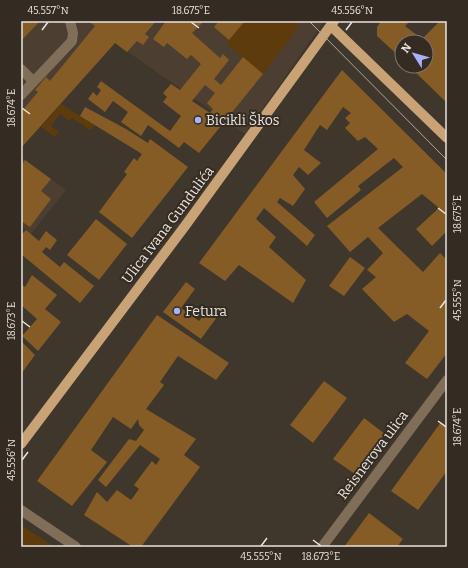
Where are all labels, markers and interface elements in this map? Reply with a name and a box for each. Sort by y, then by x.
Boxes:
text: 45.557°N [27,5,69,17]
text: 18.675°E [172,5,210,17]
text: 45.556°N [331,5,373,17]
north arrow [394,34,434,74]
text: N [399,41,414,56]
text: 18.674°E [6,89,18,127]
place label: Bicikli Škos [206,111,279,129]
marker: Bicikli Škos [193,115,203,125]
street label: Ulica Ivana Gundulića [118,163,218,287]
text: 18.675°E [452,195,464,233]
text: 45.555°N [452,279,464,321]
text: 18.673°E [6,302,18,340]
place label: Fetura [185,303,227,320]
marker: Fetura [172,306,182,316]
street label: Reisnerova ulica [334,407,412,503]
text: 18.674°E [452,408,464,446]
text: 45.556°N [6,439,18,481]
text: 45.555°N [240,551,282,563]
text: 18.673°E [302,551,340,563]

